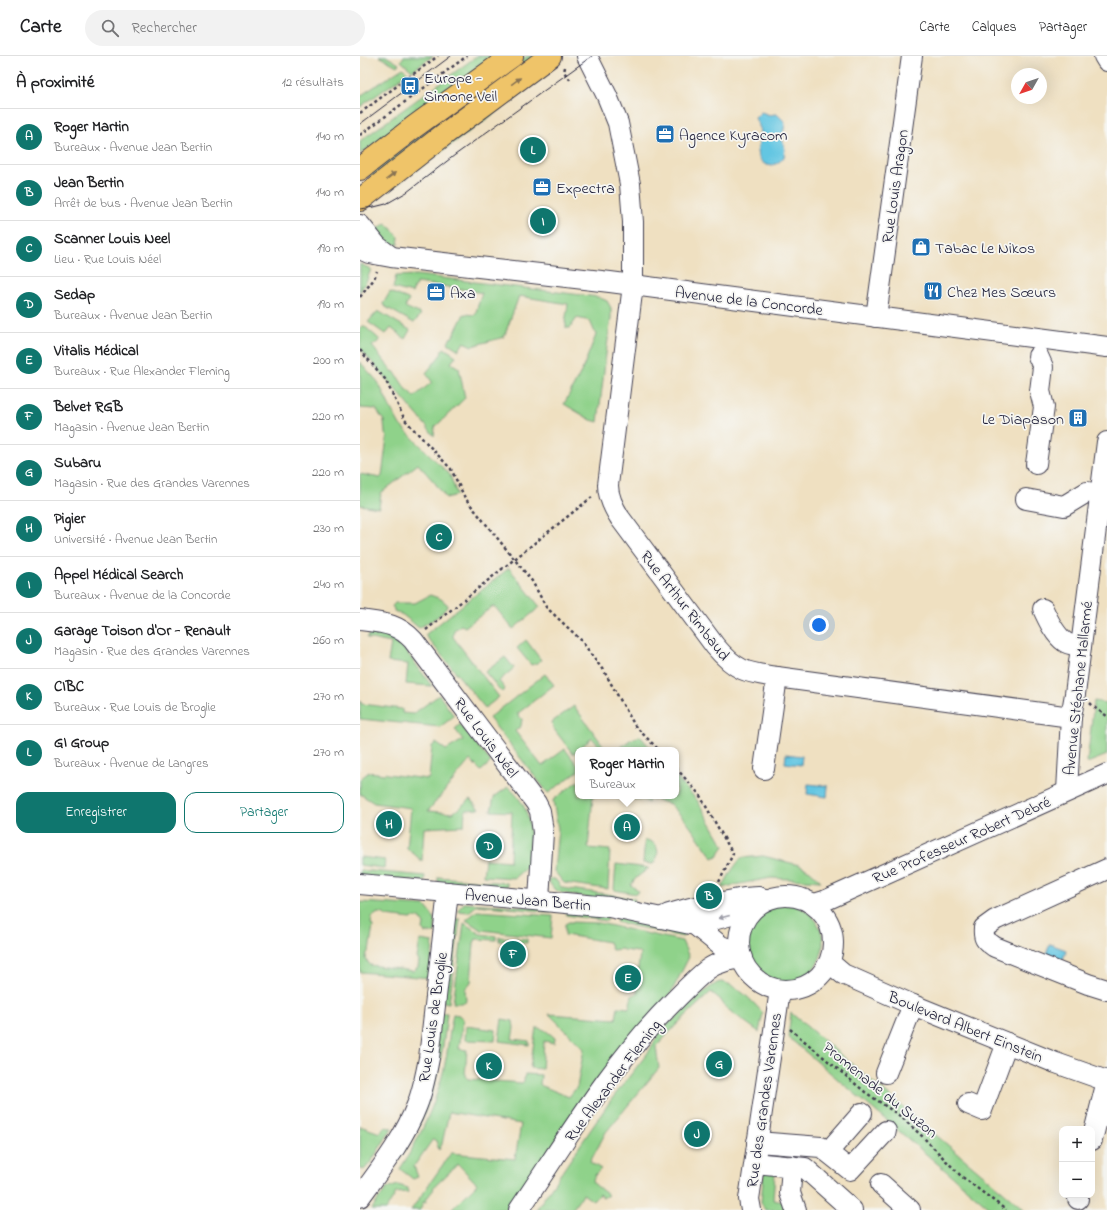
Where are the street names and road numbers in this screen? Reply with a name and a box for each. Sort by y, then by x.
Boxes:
street label: Rue Louis Aragon [876,128,916,245]
street label: Avenue de la Concorde [673,281,825,323]
street label: Rue Arthur Rimbaud [634,546,735,667]
street label: Avenue Stéphane Mallarmé [1058,599,1100,777]
street label: Rue Louis Néel [447,693,524,784]
street label: Rue Professeur Robert Debré [869,790,1056,891]
street label: Avenue Jean Bertin [464,884,592,918]
street label: Rue Louis de Broglie [413,950,455,1084]
street label: Boulevard Albert Einstein [883,985,1046,1070]
street label: Rue des Grandes Varennes [741,1011,789,1189]
street label: Rue Alexander Fleming [559,1015,668,1148]
street label: Promenade du Suzon [817,1036,943,1145]

